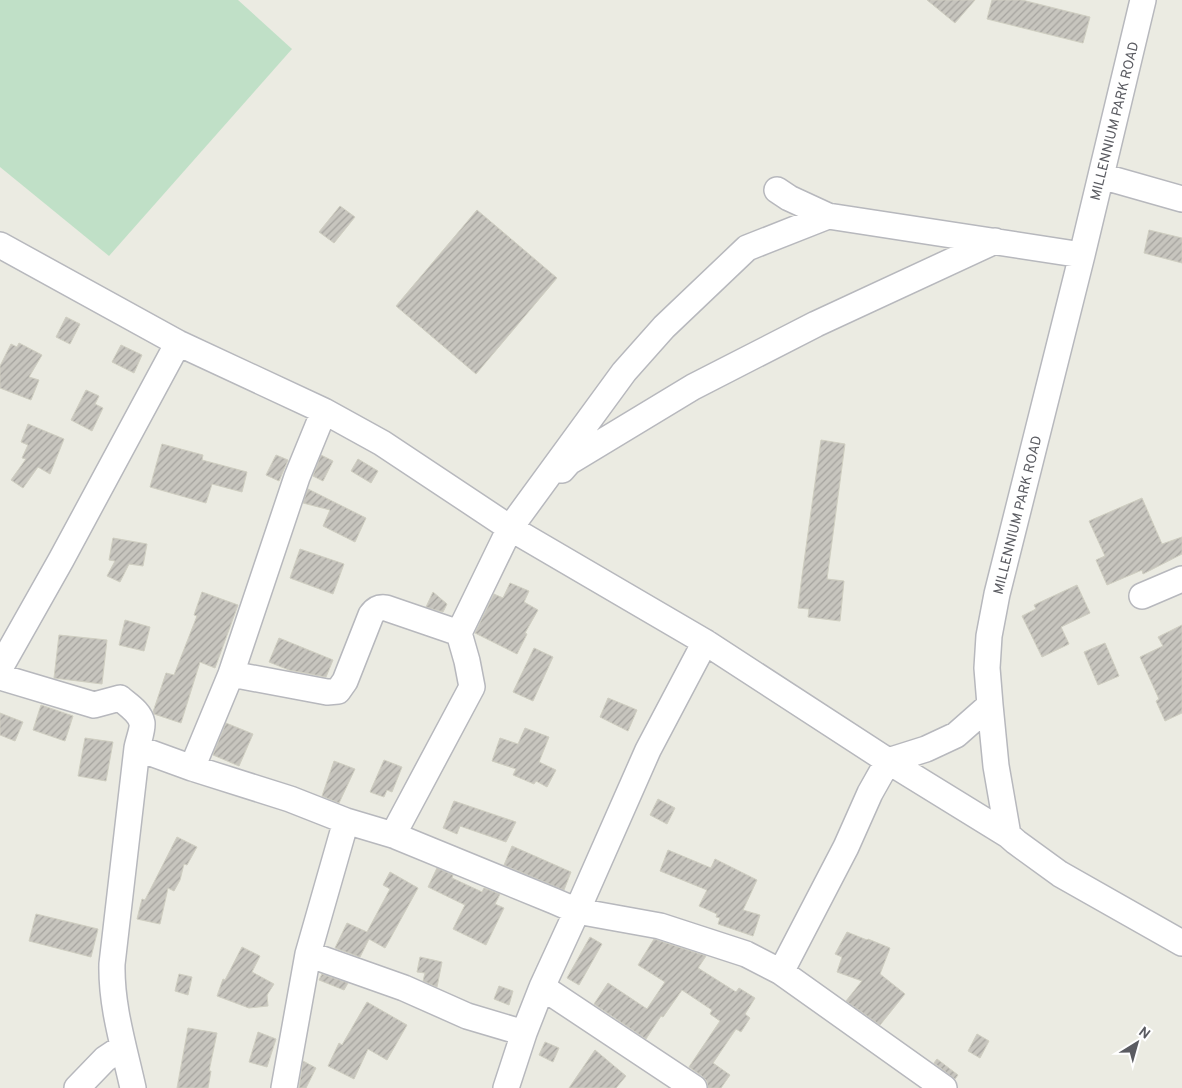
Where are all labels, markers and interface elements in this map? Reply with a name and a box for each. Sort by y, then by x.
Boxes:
street label: MILLENNIUM PARK ROAD [1087,40,1143,203]
street label: MILLENNIUM PARK ROAD [990,434,1046,597]
north arrow [1112,1018,1162,1068]
text: N [1135,1024,1153,1044]

